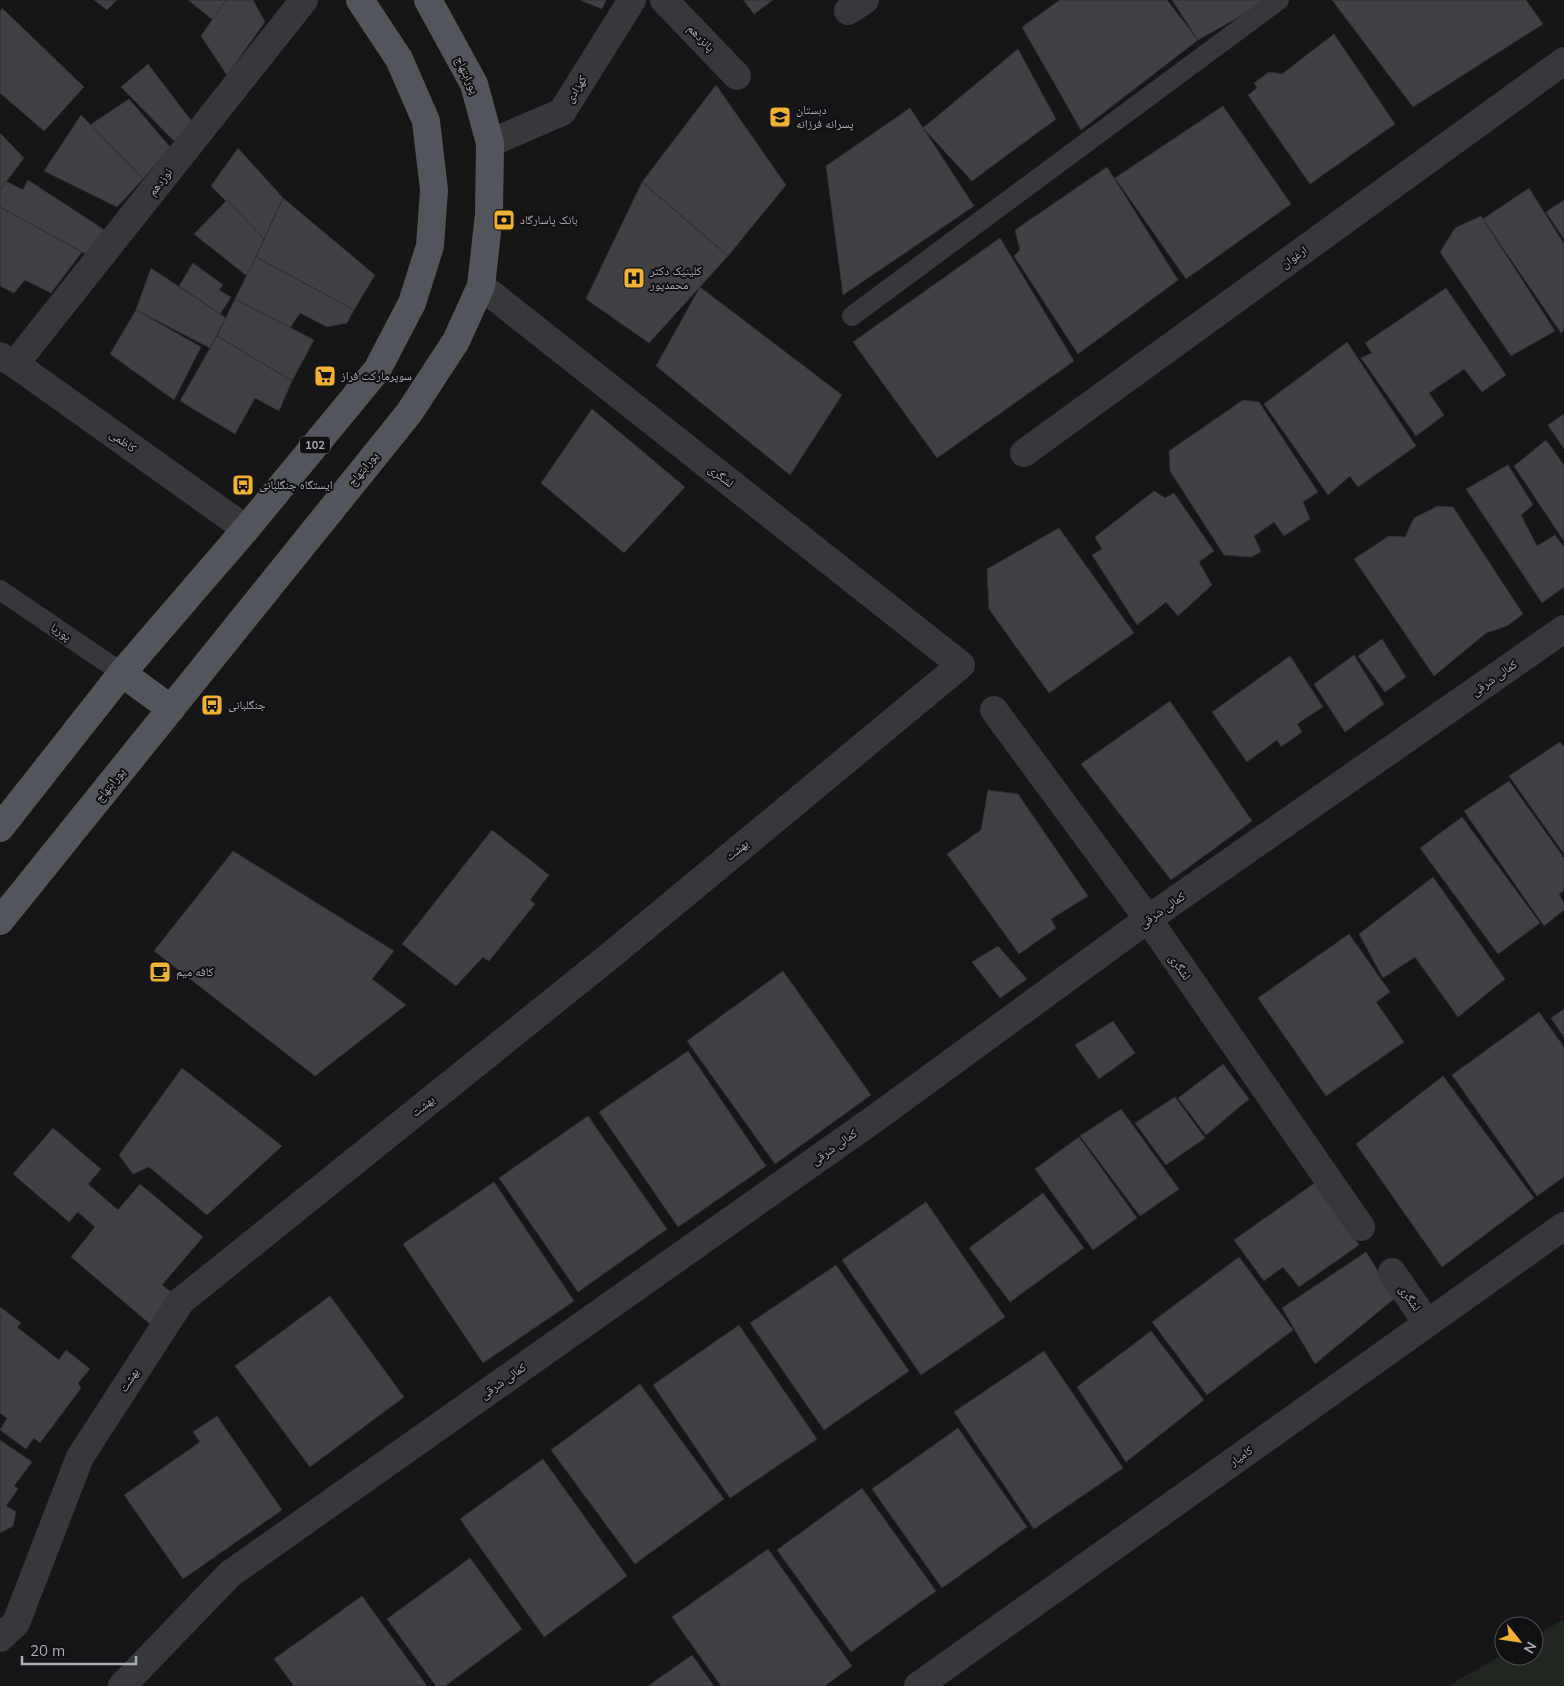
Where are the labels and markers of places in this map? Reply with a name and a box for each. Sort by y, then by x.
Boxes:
place label: دبستان پسرانه فرزانه [796,102,854,131]
school or university icon: دبستان پسرانه فرزانه [768,105,792,129]
bank icon: بانک پاسارگاد [492,208,516,232]
place label: بانک پاسارگاد [520,212,578,227]
place label: کلینیک دکتر محمدپور [649,263,702,292]
hospital icon: کلینیک دکتر محمدپور [622,266,646,290]
supermarket icon: سوپرمارکت فراز [313,364,337,388]
place label: سوپرمارکت فراز [340,368,412,383]
bus stop icon: ایستگاه جنگلبانی [231,473,255,497]
place label: ایستگاه جنگلبانی [259,477,333,492]
bus stop icon: جنگلبانی [200,693,224,717]
place label: جنگلبانی [228,697,266,712]
cafe icon: کافه میم [148,960,172,984]
place label: کافه میم [176,964,214,980]

